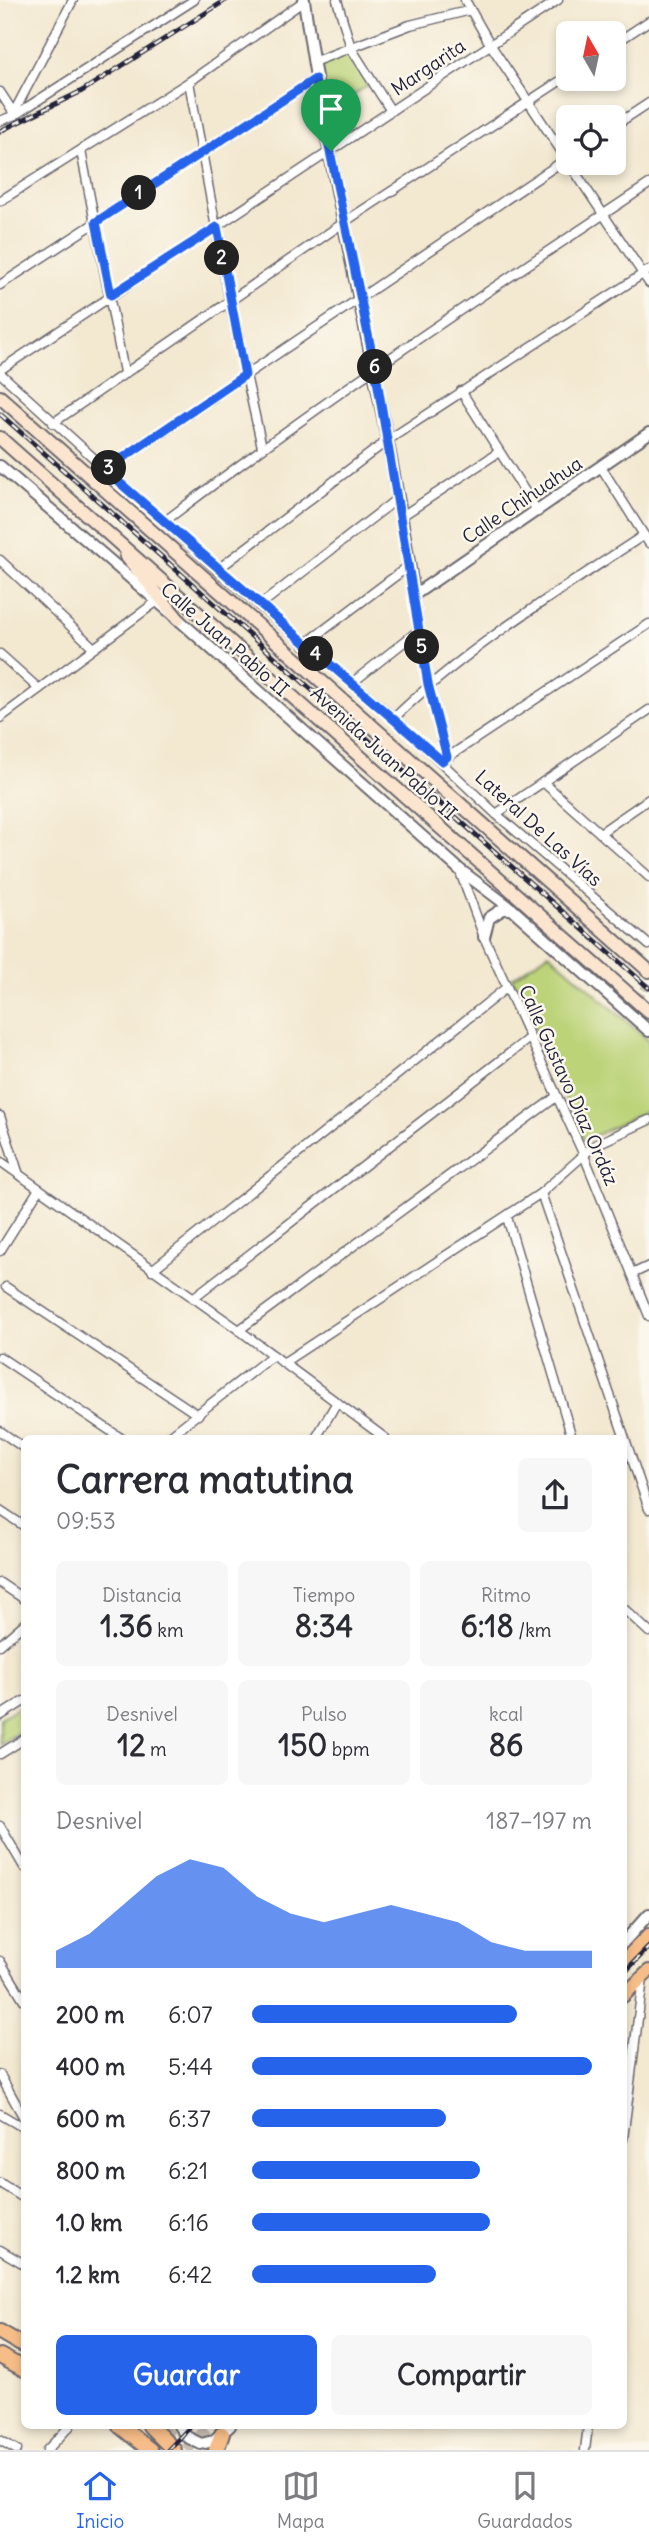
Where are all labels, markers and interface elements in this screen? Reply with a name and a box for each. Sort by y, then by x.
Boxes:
north arrow [556,21,626,91]
map controls [556,21,626,175]
street label: Margarita [386,33,470,101]
pin [301,79,361,151]
icon: arrive [312,90,350,128]
button: locate [556,105,626,175]
pin: 1 [122,176,156,210]
text: 1 [135,180,142,204]
pin: 2 [204,240,240,276]
text: 2 [216,245,227,269]
pin: 6 [358,350,392,384]
text: 6 [369,354,380,378]
pin: 3 [92,450,126,486]
street label: Calle Chihuahua [457,451,587,549]
text: 3 [103,455,114,479]
street label: Calle Juan Pablo II [156,577,294,701]
pin: 5 [404,630,440,664]
text: 5 [416,634,427,658]
pin: 4 [298,636,334,672]
text: 4 [310,641,321,665]
street label: Avenida Juan Pablo II [306,681,462,825]
street label: Lateral De Las Vías [470,765,608,891]
street label: Calle Gustavo Díaz Ordáz [514,981,624,1189]
text: Carrera matutina [56,1456,354,1503]
button: share [518,1458,592,1532]
text: 09:53 [56,1506,116,1535]
text: Distancia [102,1583,182,1607]
text: Tiempo [293,1583,355,1607]
text: Ritmo [481,1583,531,1607]
text: 1.36 [100,1607,153,1645]
text: 8:34 [295,1607,353,1645]
text: 6:18 [460,1607,514,1645]
text: km [153,1618,184,1642]
text: /km [514,1618,552,1642]
text: Desnivel [106,1702,178,1726]
text: Pulso [301,1702,347,1726]
text: kcal [489,1702,523,1726]
text: 12 [117,1726,146,1764]
text: 150 [278,1726,327,1764]
text: 86 [489,1726,523,1764]
text: m [146,1737,167,1761]
text: bpm [327,1737,370,1761]
text: Desnivel [56,1806,142,1835]
text: 187–197 m [486,1806,592,1835]
text: 200 m [56,2000,125,2029]
text: 6:07 [168,2000,213,2029]
text: 400 m [56,2052,125,2081]
text: 5:44 [168,2052,213,2081]
text: 600 m [56,2104,125,2133]
text: 6:37 [168,2104,211,2133]
text: 800 m [56,2156,125,2185]
text: 6:21 [168,2156,208,2185]
text: 1.0 km [56,2208,122,2237]
text: 6:16 [168,2208,209,2237]
text: 1.2 km [56,2260,120,2289]
text: 6:42 [168,2260,212,2289]
button: Guardar [56,2335,317,2415]
button: Compartir [331,2335,592,2415]
tab: Inicio [76,2467,124,2533]
tab: Mapa [277,2467,325,2533]
tab: Guardados [477,2467,573,2533]

